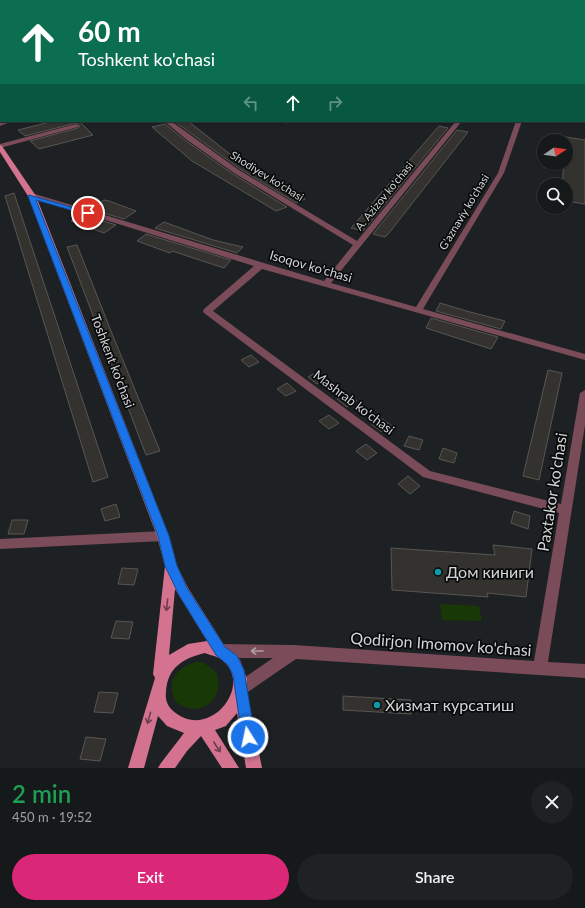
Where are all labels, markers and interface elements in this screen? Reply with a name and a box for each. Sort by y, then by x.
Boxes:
text: 60 m [78,14,141,48]
icon: ahead [12,16,64,68]
text: Toshkent ko'chasi [78,48,215,70]
icon: left [240,92,262,114]
icon: ahead [282,92,304,114]
icon: right [324,92,346,114]
north arrow [537,134,573,170]
map controls [537,134,573,214]
street label: Shodiyev ko'chasi [228,148,307,204]
street label: A. Azizov ko'chasi [352,159,415,233]
street label: G'aznaviy ko'chasi [436,171,492,252]
button: search [537,178,573,214]
pin [71,196,105,230]
icon: arrive [77,202,99,224]
street label: Isoqov ko'chasi [268,247,354,285]
street label: Toshkent ko'chasi [88,312,138,410]
street label: Mashrab ko'chasi [310,366,398,438]
street label: Paxtakor ko'chasi [533,431,570,553]
place label: Дом киниги [446,562,534,581]
marker: Дом киниги [433,567,443,577]
one-way arrow [163,598,171,611]
street label: Qodirjon Imomov ko'chasi [350,628,532,659]
one-way arrow [251,648,264,655]
place label: Хизмат курсатиш [385,695,514,714]
marker: Хизмат курсатиш [372,700,382,710]
one-way arrow [145,712,152,725]
position arrow [227,716,269,758]
one-way arrow [213,742,221,753]
text: 2 min [12,779,71,808]
button: close [531,781,573,823]
text: 450 m · 19:52 [12,809,92,825]
button: Exit [12,854,289,900]
button: Share [297,854,573,900]

